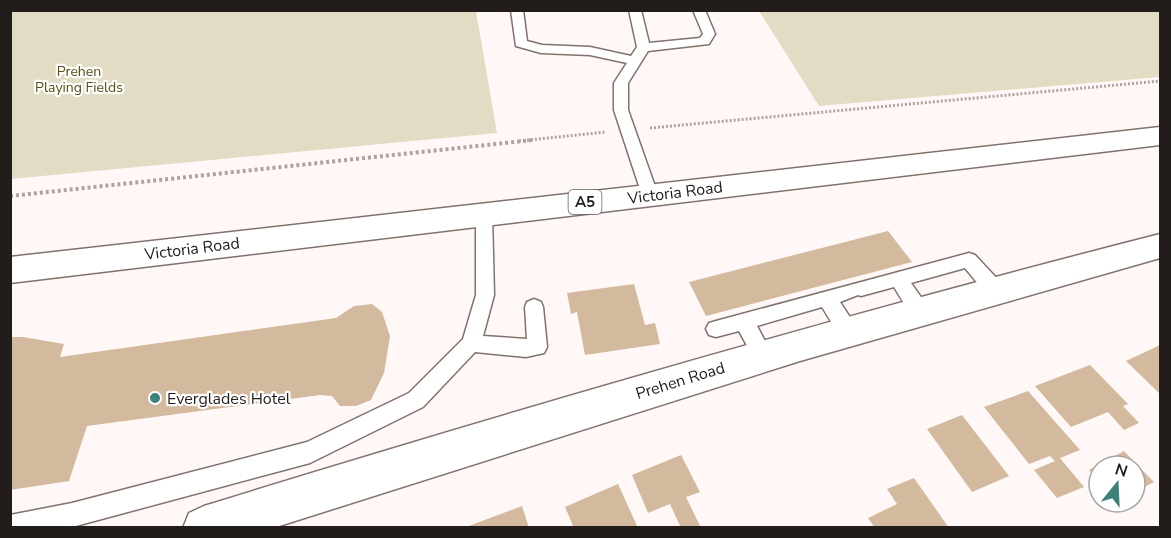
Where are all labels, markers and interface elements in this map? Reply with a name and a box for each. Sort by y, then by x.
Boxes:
park label: Prehen Playing Fields [35,62,123,97]
street label: Victoria Road [625,176,724,210]
road number: A5 [568,190,602,214]
street label: Victoria Road [142,232,241,266]
street label: Prehen Road [633,357,728,405]
place label: Everglades Hotel [167,388,291,410]
marker: Everglades Hotel [148,391,162,405]
north arrow [1087,454,1147,514]
text: N [1112,458,1130,483]

